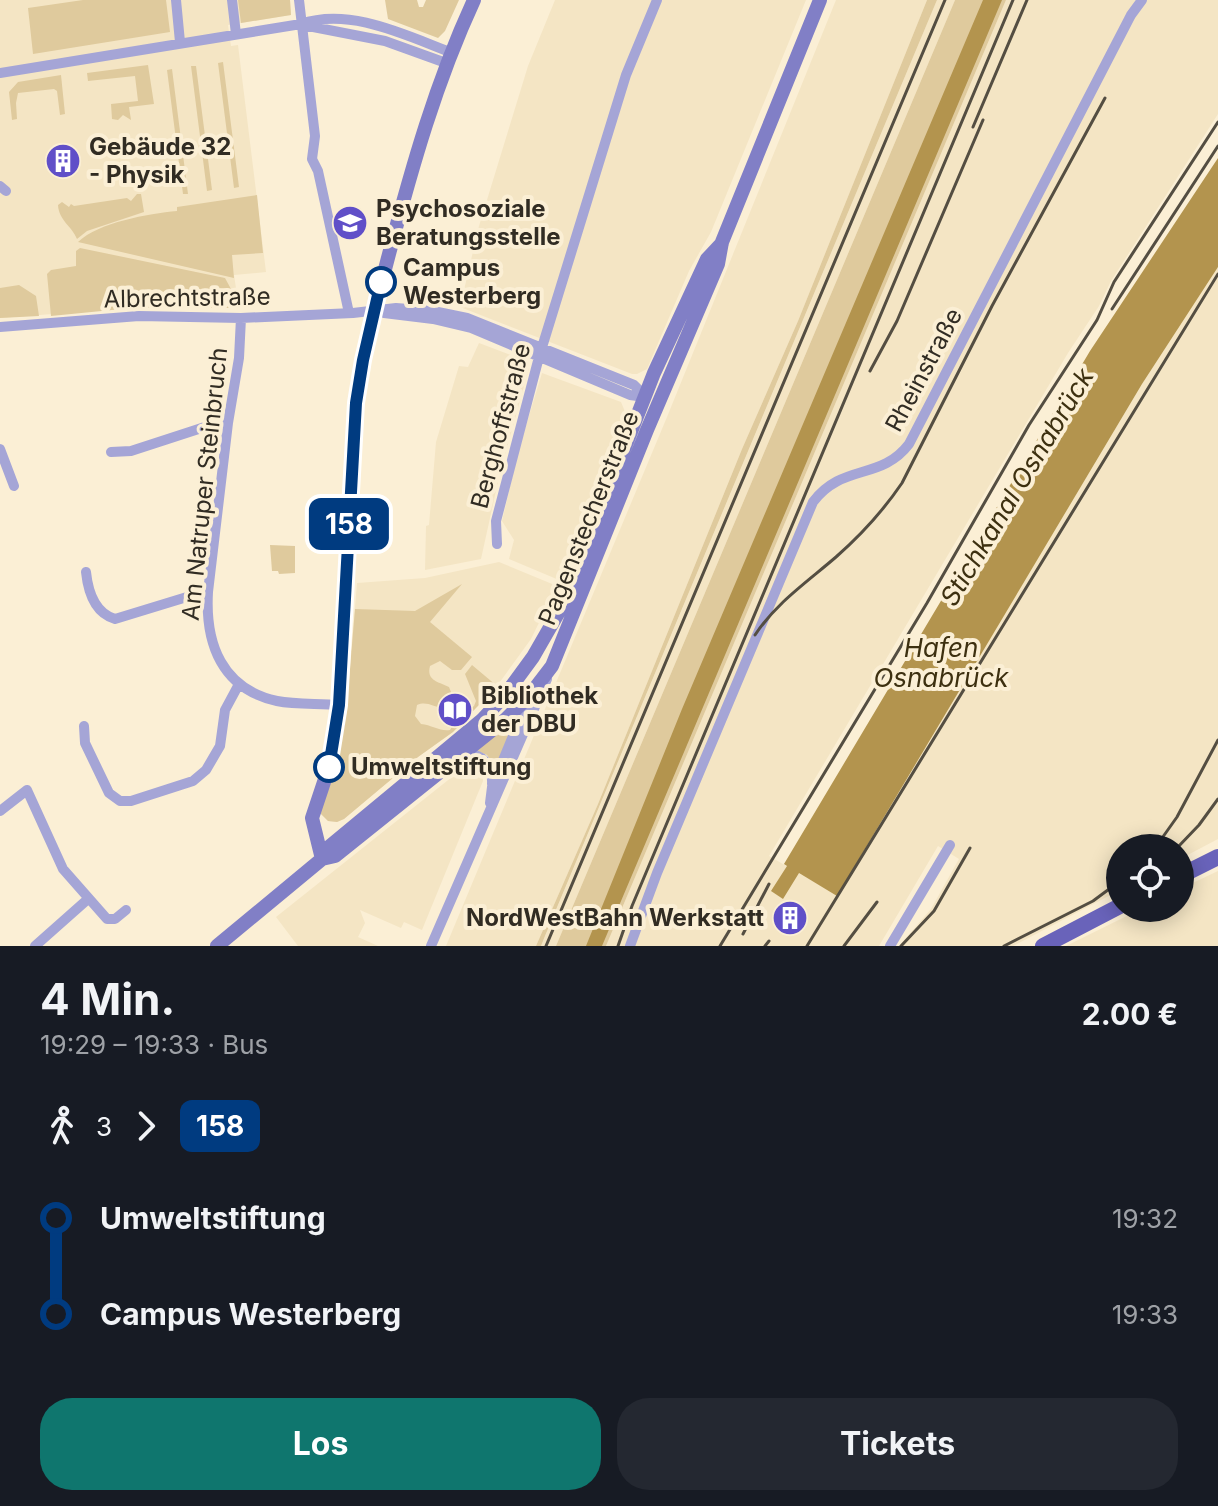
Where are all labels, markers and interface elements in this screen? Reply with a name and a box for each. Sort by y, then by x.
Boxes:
place label: Gebäude 32 - Physik [89,132,231,189]
building icon: Gebäude 32 - Physik [44,142,82,180]
place label: Psychosoziale Beratungsstelle [376,194,560,251]
school or university icon: Psychosoziale Beratungsstelle [331,204,369,242]
place label: Campus Westerberg [403,253,541,310]
marker: Campus Westerberg [366,267,396,297]
street label: Albrechtstraße [103,282,271,313]
street label: Rheinstraße [879,303,968,436]
street label: Berghoffstraße [465,340,536,512]
street label: Am Natruper Steinbruch [176,346,233,622]
water label: Stichkanal Osnabrück [933,362,1100,611]
street label: Pagenstecherstraße [532,406,645,629]
line badge: 158 [303,498,395,550]
text: 158 [325,507,373,541]
water label: Hafen Osnabrück [873,632,1009,693]
place label: Bibliothek der DBU [481,681,598,738]
library icon: Bibliothek der DBU [436,691,474,729]
marker: Umweltstiftung [314,752,344,782]
place label: Umweltstiftung [351,752,531,781]
map controls [1106,834,1194,922]
button: locate [1106,834,1194,922]
building icon: NordWestBahn Werkstatt [771,899,809,937]
place label: NordWestBahn Werkstatt [466,903,764,932]
text: 4 Min. [40,972,175,1026]
text: 2.00 € [1082,996,1178,1032]
text: 19:29 – 19:33 · Bus [40,1029,268,1060]
icon: walk [40,1104,84,1148]
icon: forward [124,1104,168,1148]
text: 158 [196,1109,244,1143]
text: 3 [96,1111,112,1142]
text: Umweltstiftung [100,1200,326,1236]
text: 19:32 [1112,1203,1178,1234]
text: Campus Westerberg [100,1296,401,1332]
text: 19:33 [1112,1299,1178,1330]
button: Los [40,1398,601,1490]
button: Tickets [617,1398,1178,1490]

